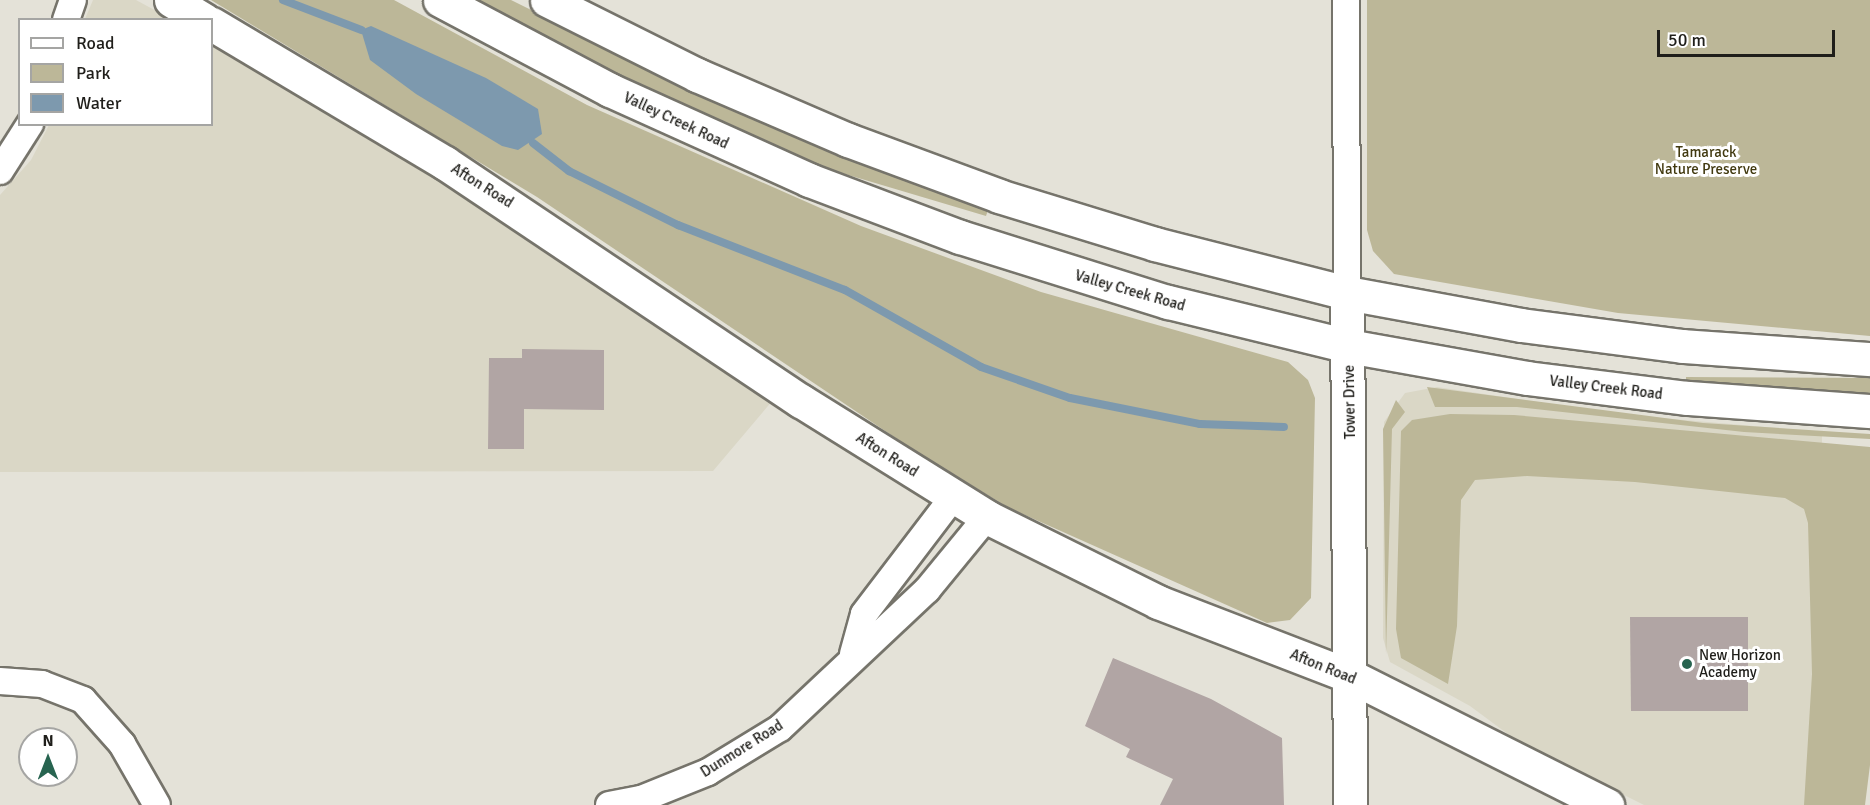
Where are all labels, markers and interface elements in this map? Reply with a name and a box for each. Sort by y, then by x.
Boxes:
legend [18,18,213,126]
scale bar [1660,18,1838,56]
text: 50 m [1668,29,1706,51]
text: Road [76,32,115,54]
text: Park [76,62,111,84]
street label: Valley Creek Road [621,89,731,153]
text: Water [76,92,121,114]
park label: Tamarack Nature Preserve [1655,143,1757,178]
street label: Afton Road [448,160,516,212]
street label: Valley Creek Road [1073,267,1187,315]
street label: Tower Drive [1340,365,1360,439]
street label: Valley Creek Road [1548,372,1664,404]
street label: Afton Road [853,429,921,481]
street label: Afton Road [1287,646,1359,688]
place label: New Horizon Academy [1699,646,1781,681]
marker: New Horizon Academy [1680,657,1694,671]
street label: Dunmore Road [697,716,787,782]
north arrow [18,727,78,787]
text: N [42,731,54,751]

